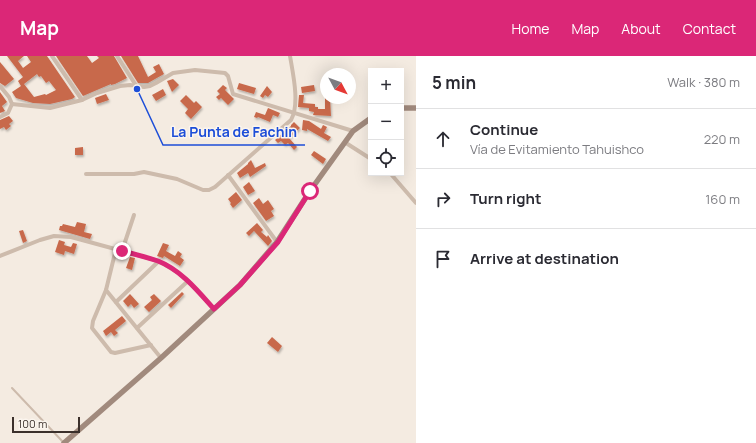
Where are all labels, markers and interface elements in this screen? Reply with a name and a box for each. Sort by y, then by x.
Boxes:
text: Map [20,15,59,41]
text: Home [512,19,549,38]
text: Map [571,19,599,38]
text: About [621,19,661,38]
text: Contact [683,19,736,38]
north arrow [320,68,356,104]
map controls [368,68,404,176]
button: + [368,68,404,104]
text: 5 min [432,71,476,94]
text: Walk · 380 m [667,73,740,91]
button: − [368,104,404,140]
callout: La Punta de Fachin [163,119,305,145]
text: Continue [470,119,538,140]
text: La Punta de Fachin [171,122,297,141]
icon: ahead [432,128,454,150]
text: 220 m [704,130,740,148]
button: locate [368,140,404,176]
text: Vía de Evitamiento Tahuishco [470,140,644,158]
route start [301,182,319,200]
icon: right [432,188,454,210]
text: Turn right [470,188,541,209]
text: 160 m [705,190,740,208]
route end [113,242,131,260]
icon: arrive [432,248,454,270]
text: Arrive at destination [470,248,619,269]
scale bar [12,415,80,434]
text: 100 m [18,416,47,431]

